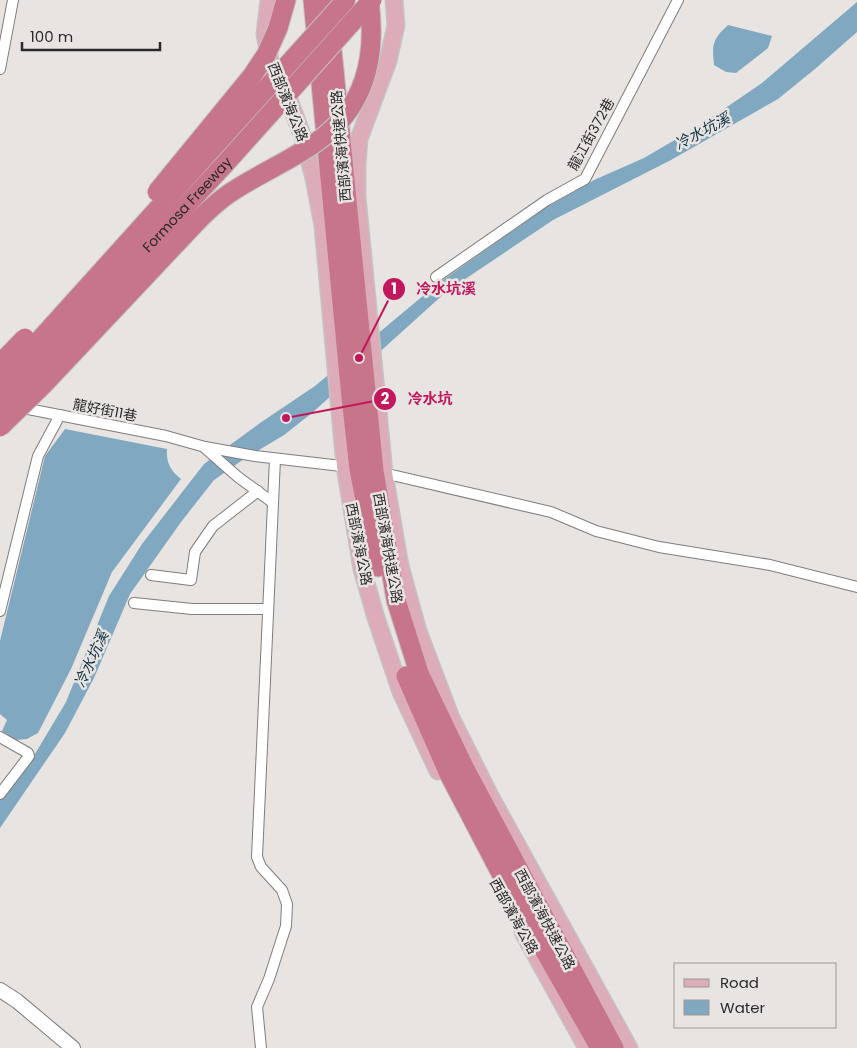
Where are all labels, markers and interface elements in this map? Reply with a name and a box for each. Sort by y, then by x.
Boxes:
scale bar [22,20,160,52]
text: 100 m [30,26,73,47]
street label: 西部濱海公路 [263,59,313,145]
street label: 西部濱海快速公路 [326,89,356,203]
street label: 龍江街372巷 [563,94,619,174]
water label: 冷水坑溪 [671,107,735,154]
street label: Formosa Freeway [138,152,237,257]
callout: 冷水坑溪 [381,274,486,304]
text: 1 [391,278,397,299]
text: 冷水坑溪 [416,278,476,299]
callout: 冷水坑 [372,384,462,414]
text: 2 [381,388,390,409]
text: 冷水坑 [407,388,453,409]
street label: 龍好街11巷 [71,394,139,426]
street label: 西部濱海快速公路 [368,491,408,605]
street label: 西部濱海公路 [341,501,377,587]
water label: 冷水坑溪 [69,626,114,691]
street label: 西部濱海快速公路 [510,865,580,973]
street label: 西部濱海公路 [485,874,543,958]
legend [674,963,837,1028]
text: Road [720,972,759,993]
text: Water [720,997,766,1018]

